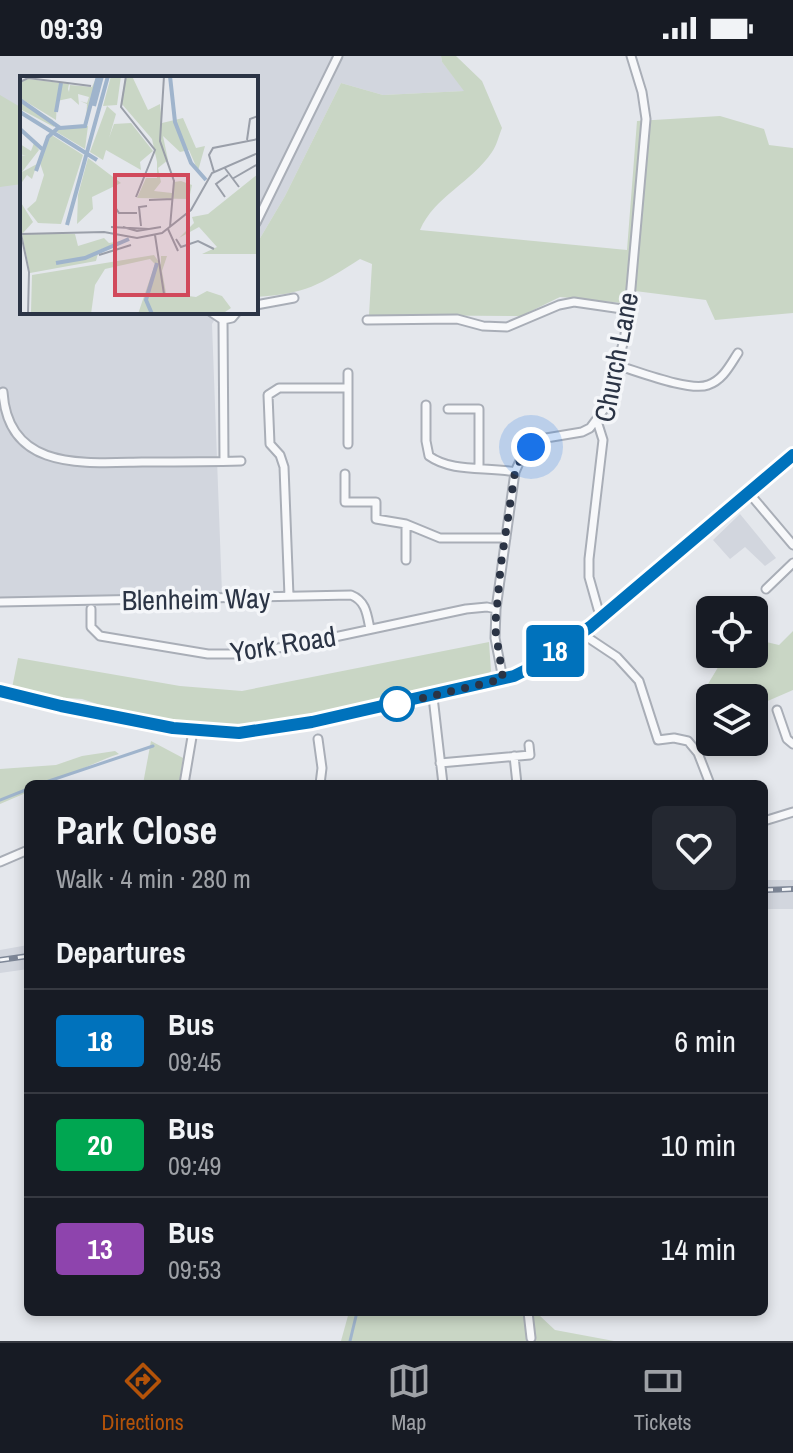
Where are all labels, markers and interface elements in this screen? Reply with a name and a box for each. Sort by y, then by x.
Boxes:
text: 09:39 [40,8,103,48]
inset map [20,76,258,314]
street label: Church Lane [585,289,647,425]
your location [511,427,551,467]
street label: Blenheim Way [121,579,271,619]
map controls [696,596,768,756]
button: locate [696,596,768,668]
street label: York Road [227,617,339,671]
line badge: 18 [519,625,591,677]
text: 18 [542,632,568,670]
button: layers [696,684,768,756]
unlabelled marker [380,687,414,721]
text: Park Close [56,805,217,856]
button: heart [652,806,736,890]
text: Walk · 4 min · 280 m [56,861,251,896]
text: Departures [56,932,186,972]
text: Bus [168,1004,214,1044]
text: 6 min [674,1021,736,1061]
text: 18 [87,1022,113,1060]
text: 09:45 [168,1044,221,1079]
text: Bus [168,1108,214,1148]
text: 10 min [661,1125,736,1165]
text: 20 [87,1126,113,1164]
text: 09:49 [168,1148,221,1183]
text: Bus [168,1212,214,1252]
text: 14 min [661,1229,736,1269]
text: 13 [87,1230,113,1268]
text: 09:53 [168,1252,221,1287]
tab: Directions [102,1359,184,1437]
tab: Map [387,1359,431,1437]
tab: Tickets [634,1359,691,1437]

